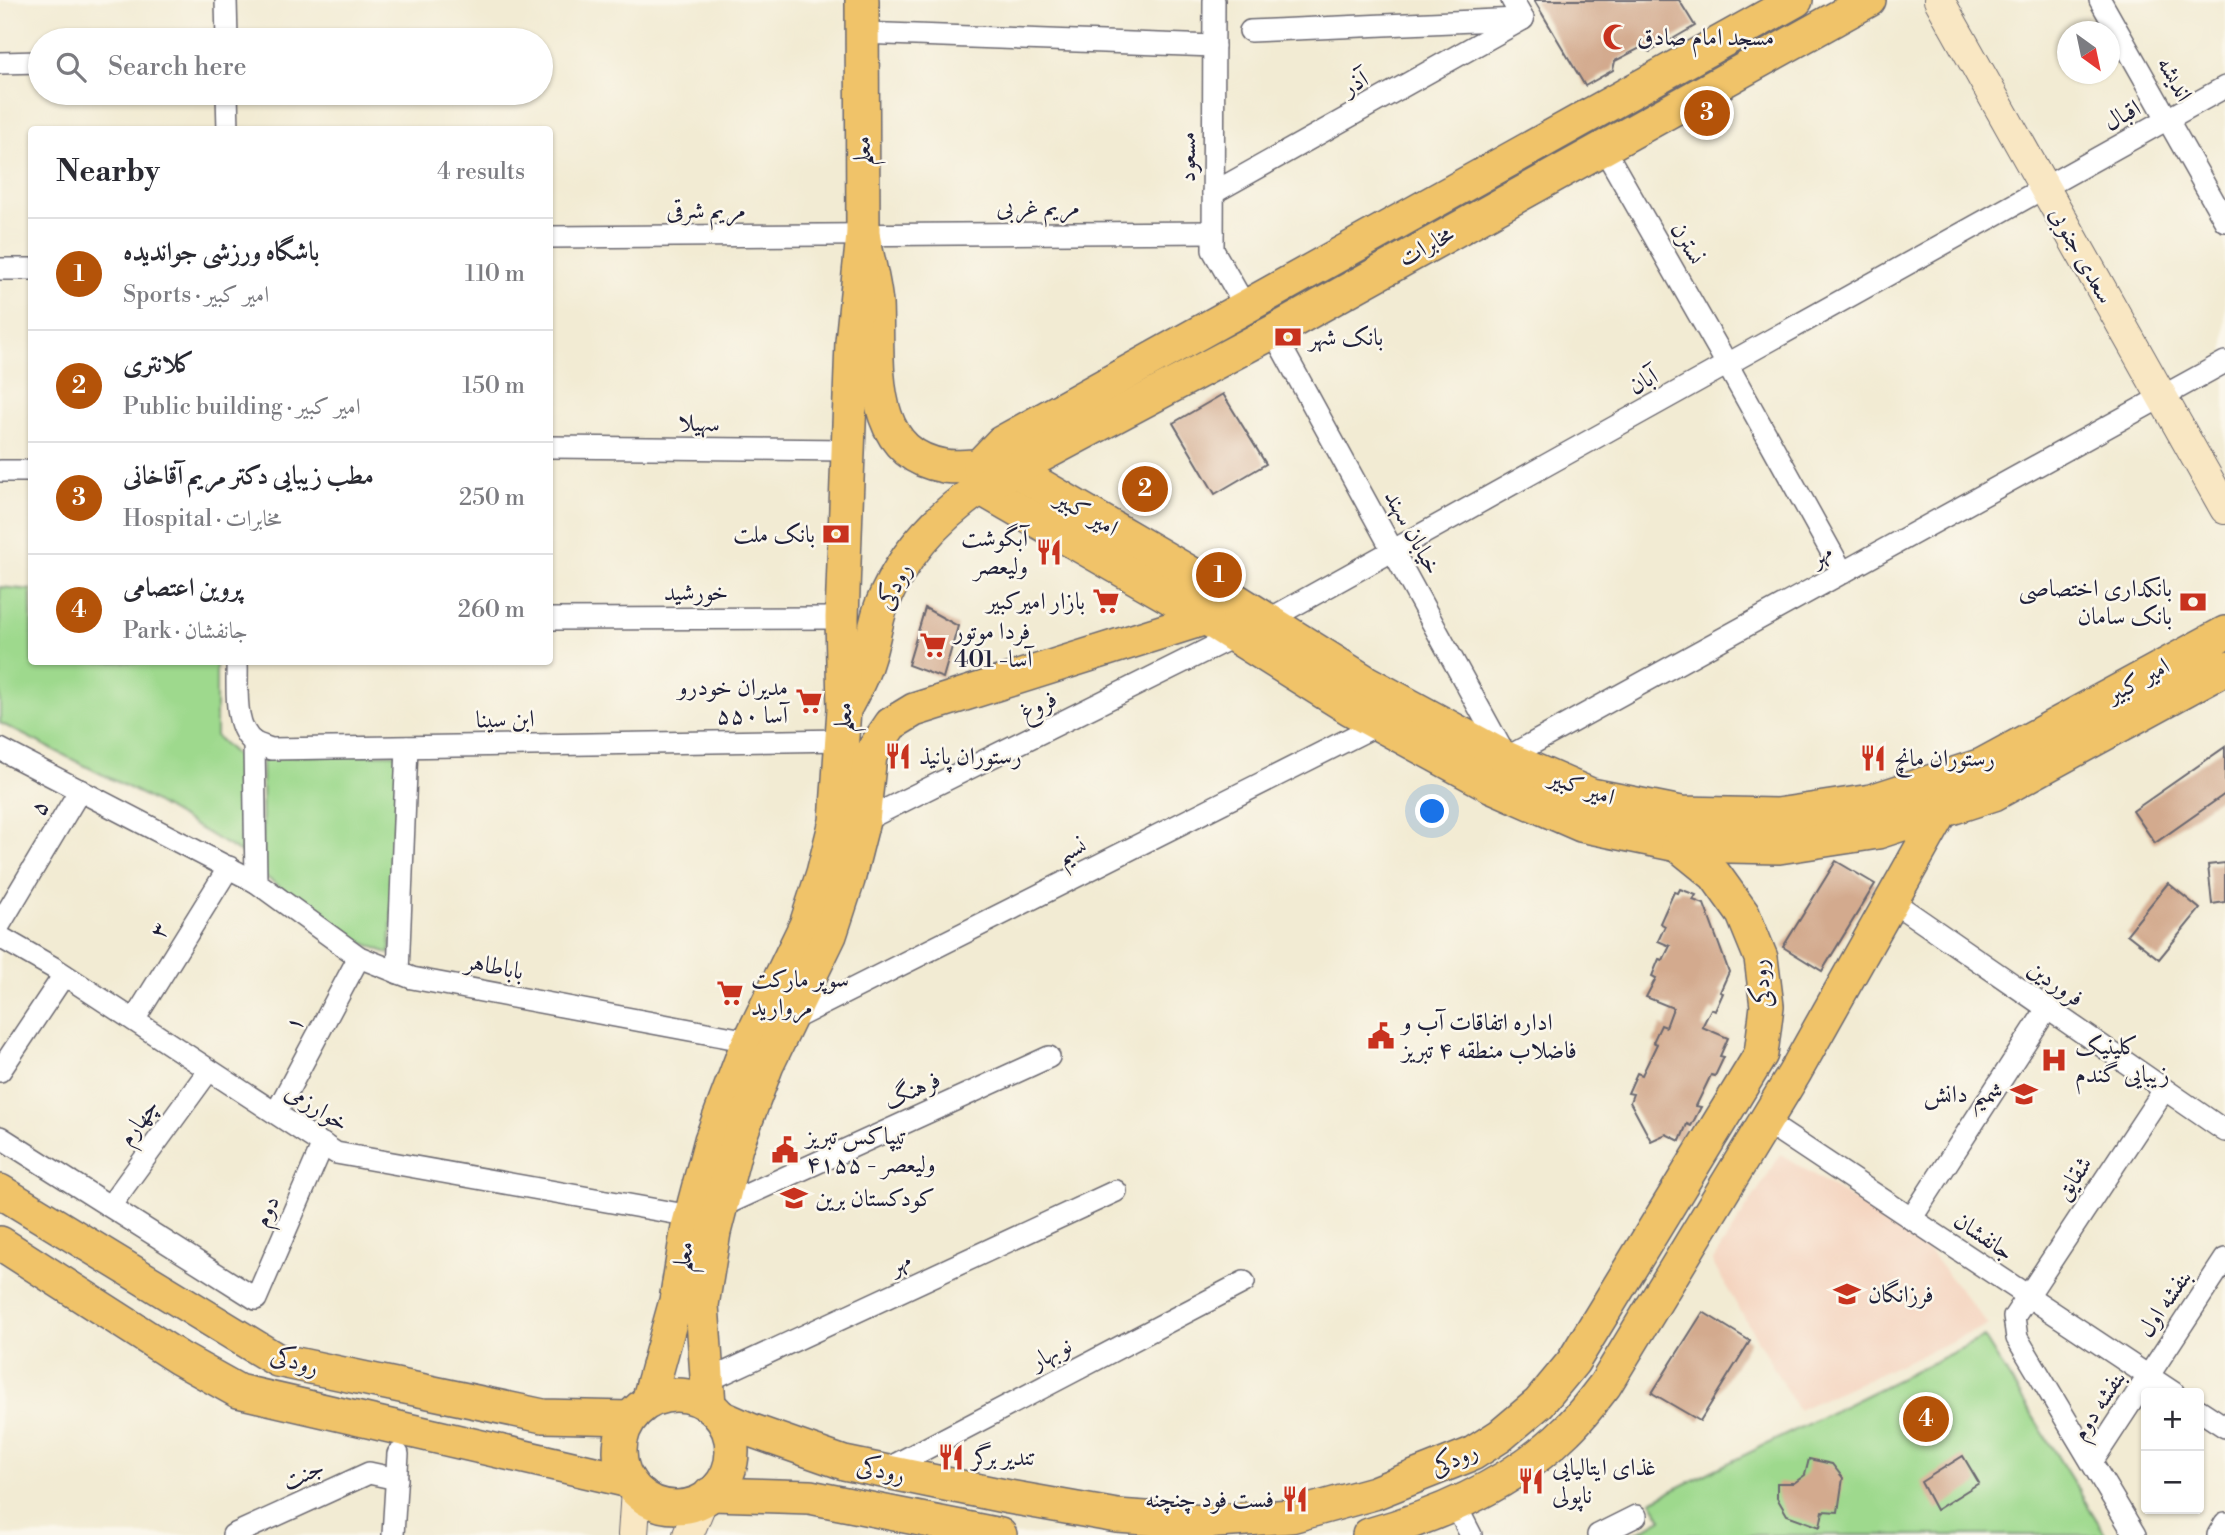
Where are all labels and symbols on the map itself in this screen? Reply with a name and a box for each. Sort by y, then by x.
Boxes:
north arrow [2057,21,2120,84]
mosque icon: مسجد امام صادق [1601,22,1631,52]
place label: مسجد امام صادق [1637,23,1774,58]
street label: اندیشه [2150,52,2199,107]
street label: آذر [1335,63,1376,104]
pin: 3 [1684,87,1730,139]
street label: اقبال [2099,94,2146,138]
street label: مسعود [1173,132,1203,182]
street label: معلم [848,136,886,166]
street label: مریم غربی [996,193,1080,228]
street label: مریم شرقی [666,196,746,231]
street label: سعدى جنوبی [2041,202,2120,310]
street label: نسترن [1663,217,1711,270]
street label: مخابرات [1393,219,1460,274]
bank icon: بانک شهر [1273,322,1303,352]
place label: بانک شهر [1306,323,1383,353]
street label: آبان [1624,360,1666,402]
street label: سهیلا [678,409,720,439]
pin: 2 [1122,463,1168,515]
street label: امیر کبیر [1047,482,1123,544]
street label: خیابان سهند [1377,485,1448,580]
bank icon: بانک ملت [821,519,851,549]
place label: بانک ملت [733,520,815,550]
place label: آبگوشت ولیعصر [961,523,1031,582]
restaurant icon: آبگوشت ولیعصر [1034,537,1064,567]
street label: مهر [1802,537,1838,575]
pin: 1 [1196,549,1242,601]
street label: رودکی [870,557,919,615]
place label: بانکداری اختصاصی بانک سامان [2019,574,2172,632]
street label: خورشید [664,578,728,608]
supermarket icon: بازار امیرکبیر [1091,586,1121,616]
place label: بازار امیرکبیر [984,587,1085,617]
bank icon: بانکداری اختصاصی بانک سامان [2178,587,2208,617]
place label: فردا موتور 401 -آسا [952,617,1035,675]
supermarket icon: فردا موتور 401 -آسا [918,630,948,660]
street label: امیر کبیر [2099,651,2175,712]
place label: مدیران خودرو ۵۵۰ آسا [675,673,791,731]
street label: فروغ [1015,684,1064,731]
supermarket icon: مدیران خودرو ۵۵۰ آسا [794,686,824,716]
street label: معلم [828,702,868,733]
street label: ابن سینا [475,704,535,736]
restaurant icon: رستوران پانیذ [883,741,913,771]
place label: رستوران پانیذ [919,742,1022,773]
restaurant icon: رستوران مانچ [1858,743,1888,773]
place label: رستوران مانچ [1894,744,1995,778]
street label: امیر کبیر [1542,762,1618,813]
street label: ۵ [23,794,56,821]
your location [1415,794,1449,828]
street label: نسیم [1051,831,1095,878]
street label: ۳ [143,917,176,944]
street label: باباطاهر [460,946,526,987]
street label: فروردین [2021,954,2090,1014]
street label: رودکى [1743,958,1780,1010]
place label: سوپر مارکت مروارید [751,965,849,1024]
supermarket icon: سوپر مارکت مروارید [715,978,745,1008]
place label: اداره اتفاقات آب و فاضلاب منطقه ۴ تبریز [1399,1008,1577,1066]
street label: ۱ [278,1010,311,1037]
public building icon: اداره اتفاقات آب و فاضلاب منطقه ۴ تبریز [1366,1021,1396,1051]
place label: کلینیک زیبایی گندم [2075,1032,2170,1095]
hospital icon: کلینیک زیبایی گندم [2039,1045,2069,1075]
street label: فرهنگ [879,1064,946,1117]
street label: خوارزمی [279,1077,354,1139]
school or university icon: شمیم دانش [2009,1079,2039,1109]
place label: شمیم دانش [1924,1080,2003,1118]
street label: چهارم [112,1093,170,1155]
place label: تیپاکس تبریز ولیعصر - ۴۱۵۵ [803,1122,936,1180]
public building icon: تیپاکس تبریز ولیعصر - ۴۱۵۵ [770,1135,800,1165]
street label: شقایق [2048,1151,2099,1207]
school or university icon: کودکستان برین [779,1183,809,1213]
place label: کودکستان برین [815,1184,935,1214]
street label: دوم [247,1191,292,1234]
street label: جانفشان [1947,1206,2019,1268]
street label: معلم [667,1239,709,1274]
street label: مهر [882,1245,916,1282]
street label: بنفشه اول [2131,1264,2199,1343]
school or university icon: فرزانگان [1832,1279,1862,1309]
place label: فرزانگان [1868,1279,1934,1310]
street label: نوبهار [1024,1331,1077,1378]
street label: رودکی [267,1340,323,1383]
street label: بنفشه دوم [2065,1365,2137,1449]
pin: 4 [1903,1393,1949,1445]
street label: رودکى [1426,1435,1483,1484]
place label: تندیر برگر [969,1441,1036,1473]
restaurant icon: تندیر برگر [936,1442,966,1472]
street label: رودکى [854,1450,908,1491]
street label: جنت [278,1453,329,1497]
place label: غذای ایتالیایی ناپولی [1552,1453,1656,1512]
restaurant icon: غذای ایتالیایی ناپولی [1516,1466,1546,1496]
restaurant icon: فست فود چنچنه [1280,1484,1310,1514]
place label: فست فود چنچنه [1145,1485,1274,1515]

